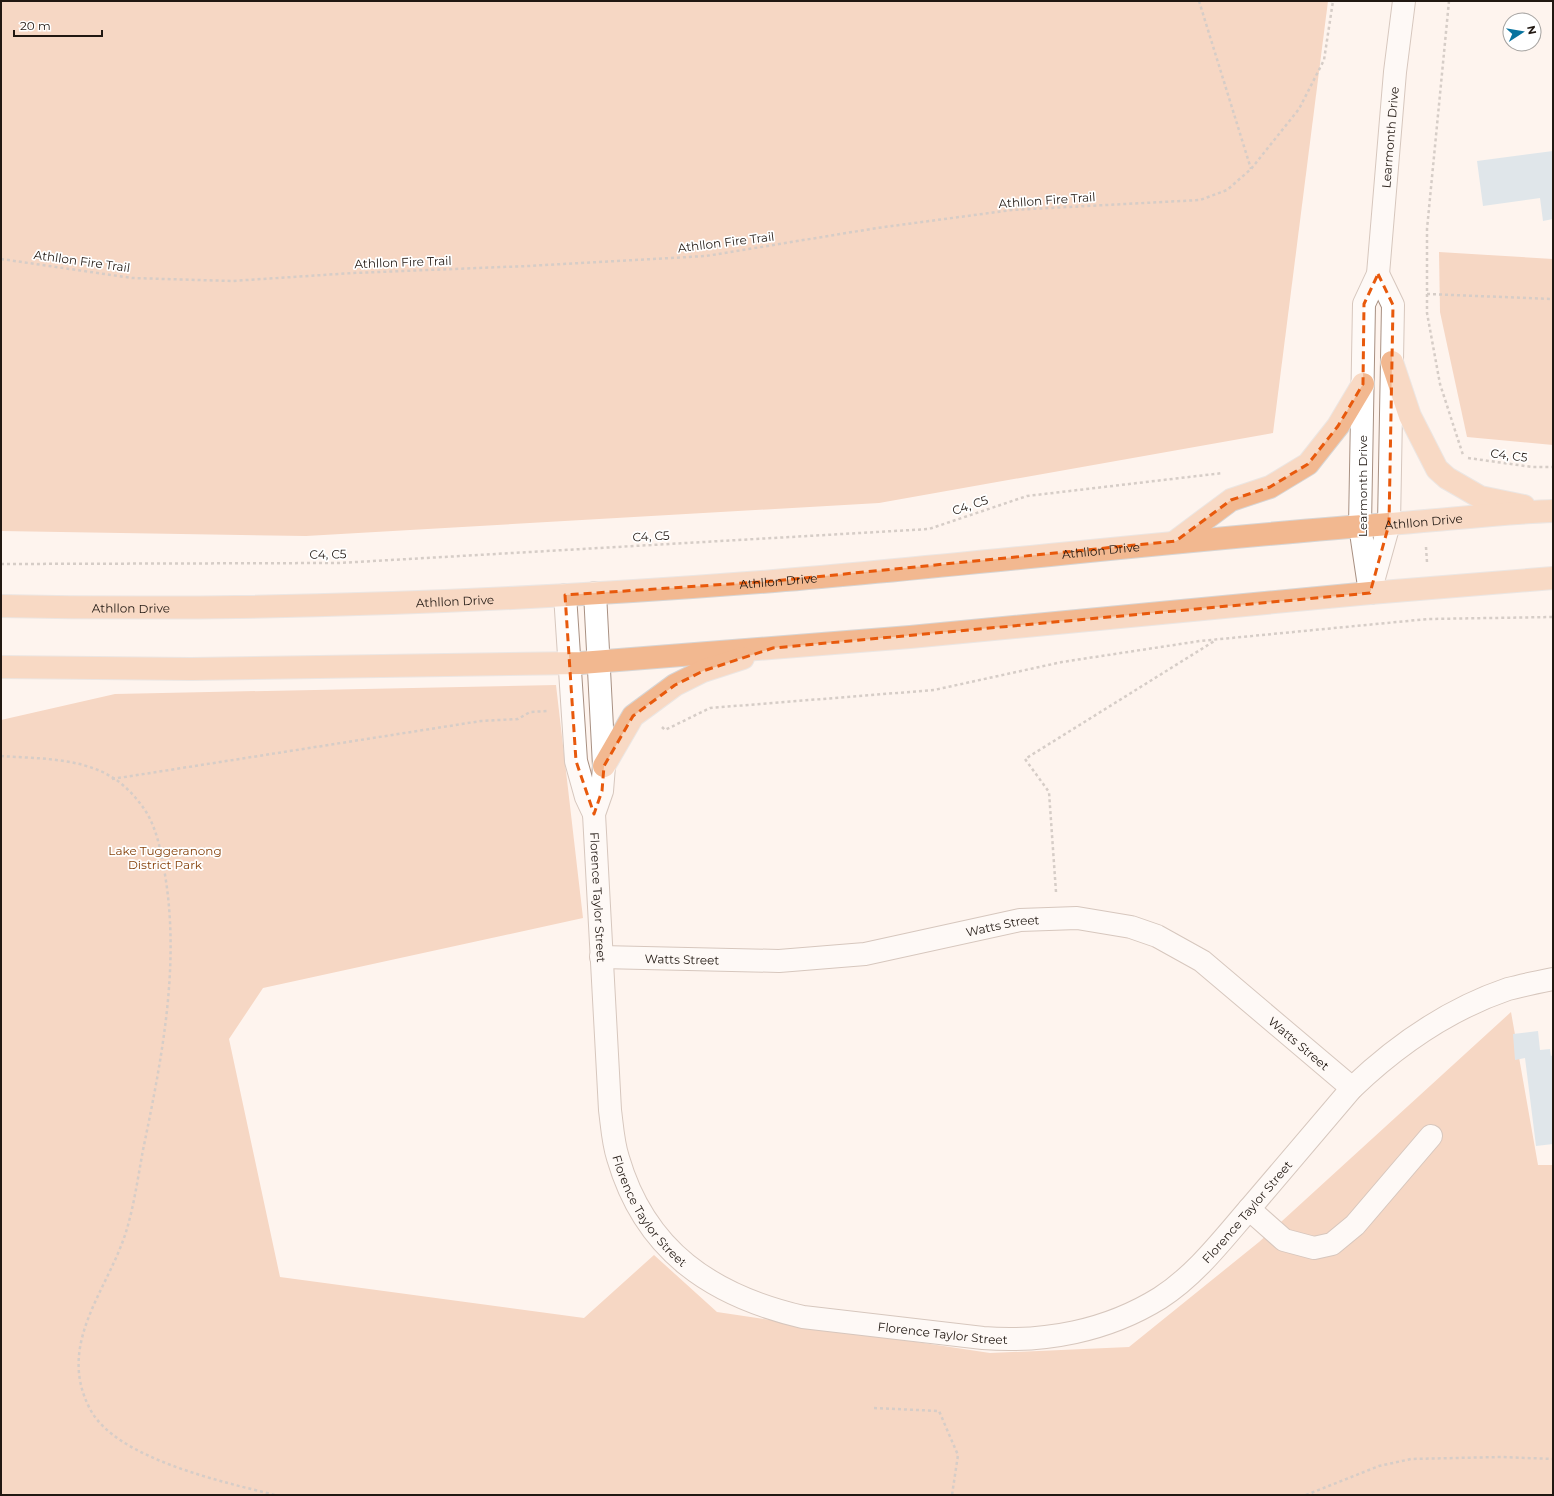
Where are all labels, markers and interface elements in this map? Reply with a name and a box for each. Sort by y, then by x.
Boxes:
scale bar [14,12,102,38]
north arrow [1502,12,1542,52]
text: 20 m [20,18,51,33]
text: N [1524,24,1540,36]
street label: Learmonth Drive [1378,86,1401,189]
street label: Athllon Fire Trail [998,189,1096,211]
street label: Athllon Fire Trail [677,229,775,255]
street label: Athllon Fire Trail [33,247,131,275]
street label: Athllon Fire Trail [354,253,452,271]
street label: Learmonth Drive [1355,435,1370,537]
street label: C4, C5 [1490,445,1529,465]
street label: C4, C5 [950,492,990,518]
street label: Athllon Drive [1384,510,1463,532]
street label: C4, C5 [632,528,670,544]
street label: Athllon Drive [1061,539,1140,561]
street label: C4, C5 [309,546,347,562]
street label: Athllon Drive [739,570,818,591]
street label: Athllon Drive [415,591,494,610]
street label: Athllon Drive [92,600,170,615]
street label: Florence Taylor Street [587,832,610,963]
park label: Lake Tuggeranong District Park [108,843,222,872]
street label: Watts Street [964,912,1040,939]
street label: Watts Street [644,950,720,967]
street label: Watts Street [1266,1013,1333,1073]
street label: Florence Taylor Street [610,1153,690,1270]
street label: Florence Taylor Street [1198,1157,1295,1266]
street label: Florence Taylor Street [877,1318,1008,1347]

